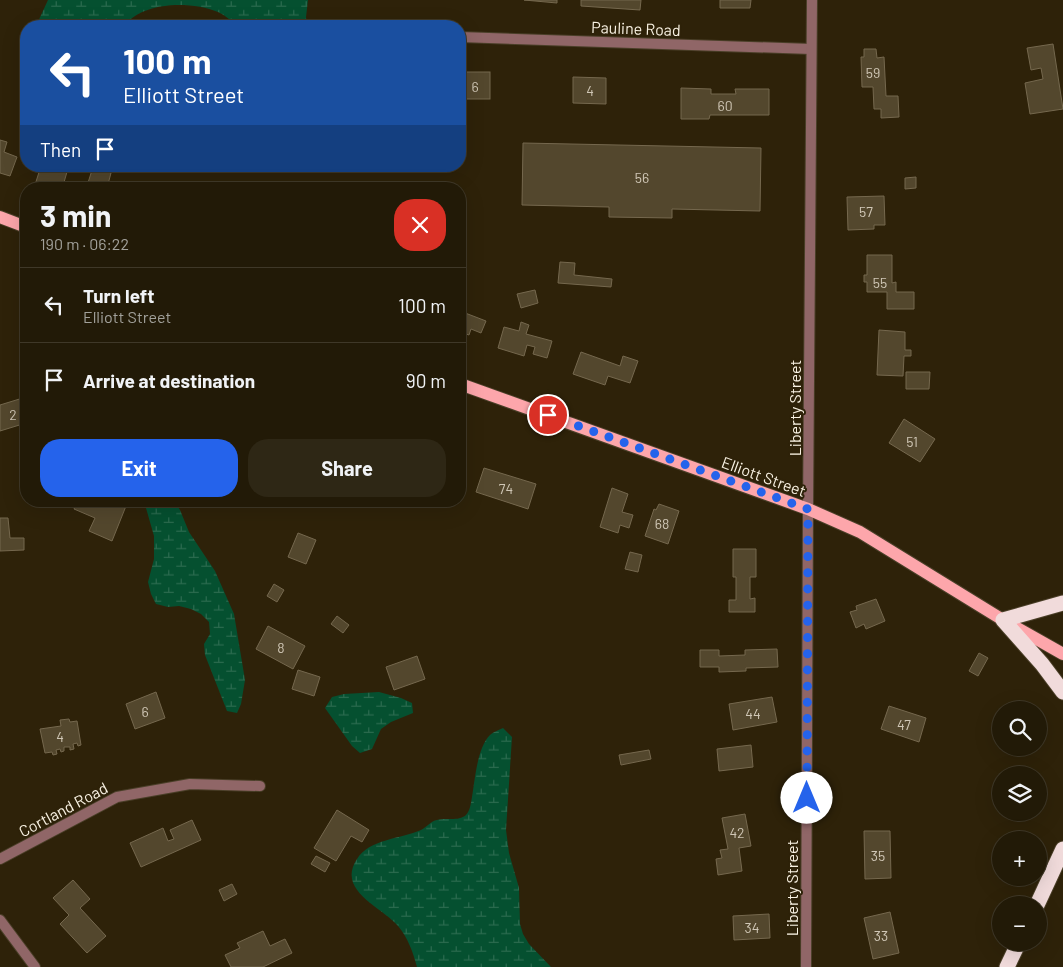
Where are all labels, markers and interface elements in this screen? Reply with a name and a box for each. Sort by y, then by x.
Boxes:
street label: Pauline Road [591,17,681,39]
text: 100 m [123,39,212,81]
icon: left [40,40,105,105]
house number: 59 [866,64,880,81]
house number: 6 [471,78,479,95]
text: Elliott Street [123,81,244,107]
house number: 4 [586,82,594,99]
house number: 60 [717,97,733,114]
icon: arrive [91,135,119,163]
text: Then [40,138,81,161]
house number: 56 [635,169,649,186]
text: 3 min [40,197,111,233]
button: close [394,199,446,251]
house number: 57 [859,203,873,220]
text: 190 m · 06:22 [40,234,129,253]
house number: 55 [873,274,887,291]
text: Turn left [83,284,154,307]
icon: left [40,291,68,319]
text: 100 m [398,294,446,317]
text: Elliott Street [83,307,171,326]
street label: Liberty Street [785,360,804,456]
icon: arrive [40,366,68,394]
text: Arrive at destination [83,369,255,392]
text: 90 m [406,369,446,392]
pin [527,394,569,436]
icon: arrive [534,401,562,429]
house number: 2 [9,406,17,423]
house number: 51 [906,433,918,450]
button: Exit [40,439,238,497]
button: Share [248,439,446,497]
street label: Elliott Street [719,452,809,500]
house number: 74 [499,480,513,497]
house number: 68 [655,515,669,532]
house number: 8 [277,639,285,656]
map controls [992,701,1047,951]
button: search [992,701,1047,756]
house number: 6 [141,703,149,720]
house number: 44 [745,705,761,722]
house number: 47 [897,716,911,733]
house number: 4 [56,728,64,745]
button: layers [992,766,1047,821]
position arrow [780,771,832,823]
street label: Cortland Road [15,778,111,840]
house number: 42 [729,824,745,841]
button: + [992,831,1047,886]
street label: Liberty Street [782,840,801,936]
house number: 35 [871,847,885,864]
button: − [992,896,1047,951]
house number: 34 [745,919,759,936]
house number: 33 [874,927,888,944]

